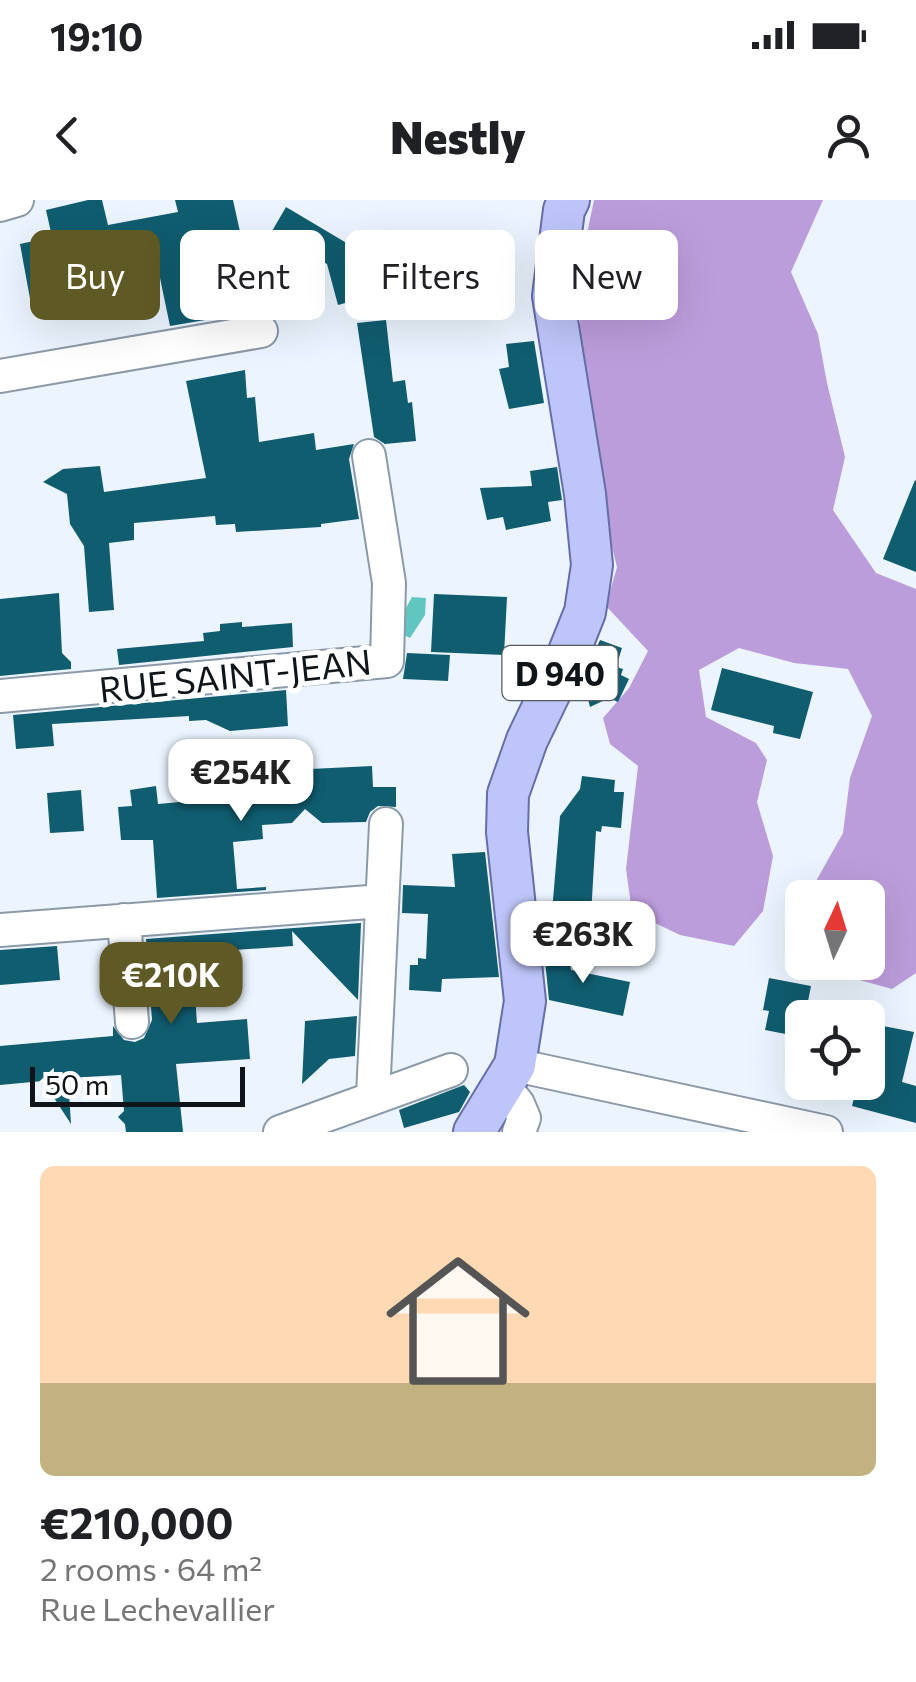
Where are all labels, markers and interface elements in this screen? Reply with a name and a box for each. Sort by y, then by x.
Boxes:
text: 19:10 [50,12,143,59]
icon: back [40,108,95,163]
text: Nestly [390,108,526,163]
icon: person [821,108,876,163]
chip: Buy [30,230,160,320]
chip: Rent [180,230,325,320]
chip: Filters [345,230,515,320]
chip: New [535,230,678,320]
street label: RUE SAINT-JEAN [97,638,373,710]
road number: D 940 [502,646,618,700]
pin: €254K [171,739,311,824]
text: €254K [190,751,292,791]
north arrow [785,880,885,980]
map controls [785,880,885,1100]
pin: €263K [513,901,653,986]
text: €263K [532,913,634,953]
pin: €210K [101,942,241,1027]
text: €210K [122,954,220,994]
button: locate [785,1000,885,1100]
scale bar [30,1062,245,1106]
text: 50 m [45,1067,109,1101]
icon: home [368,1231,548,1411]
text: €210,000 [40,1496,233,1548]
text: 2 rooms · 64 m² [40,1548,262,1588]
text: Rue Lechevallier [40,1588,275,1628]

